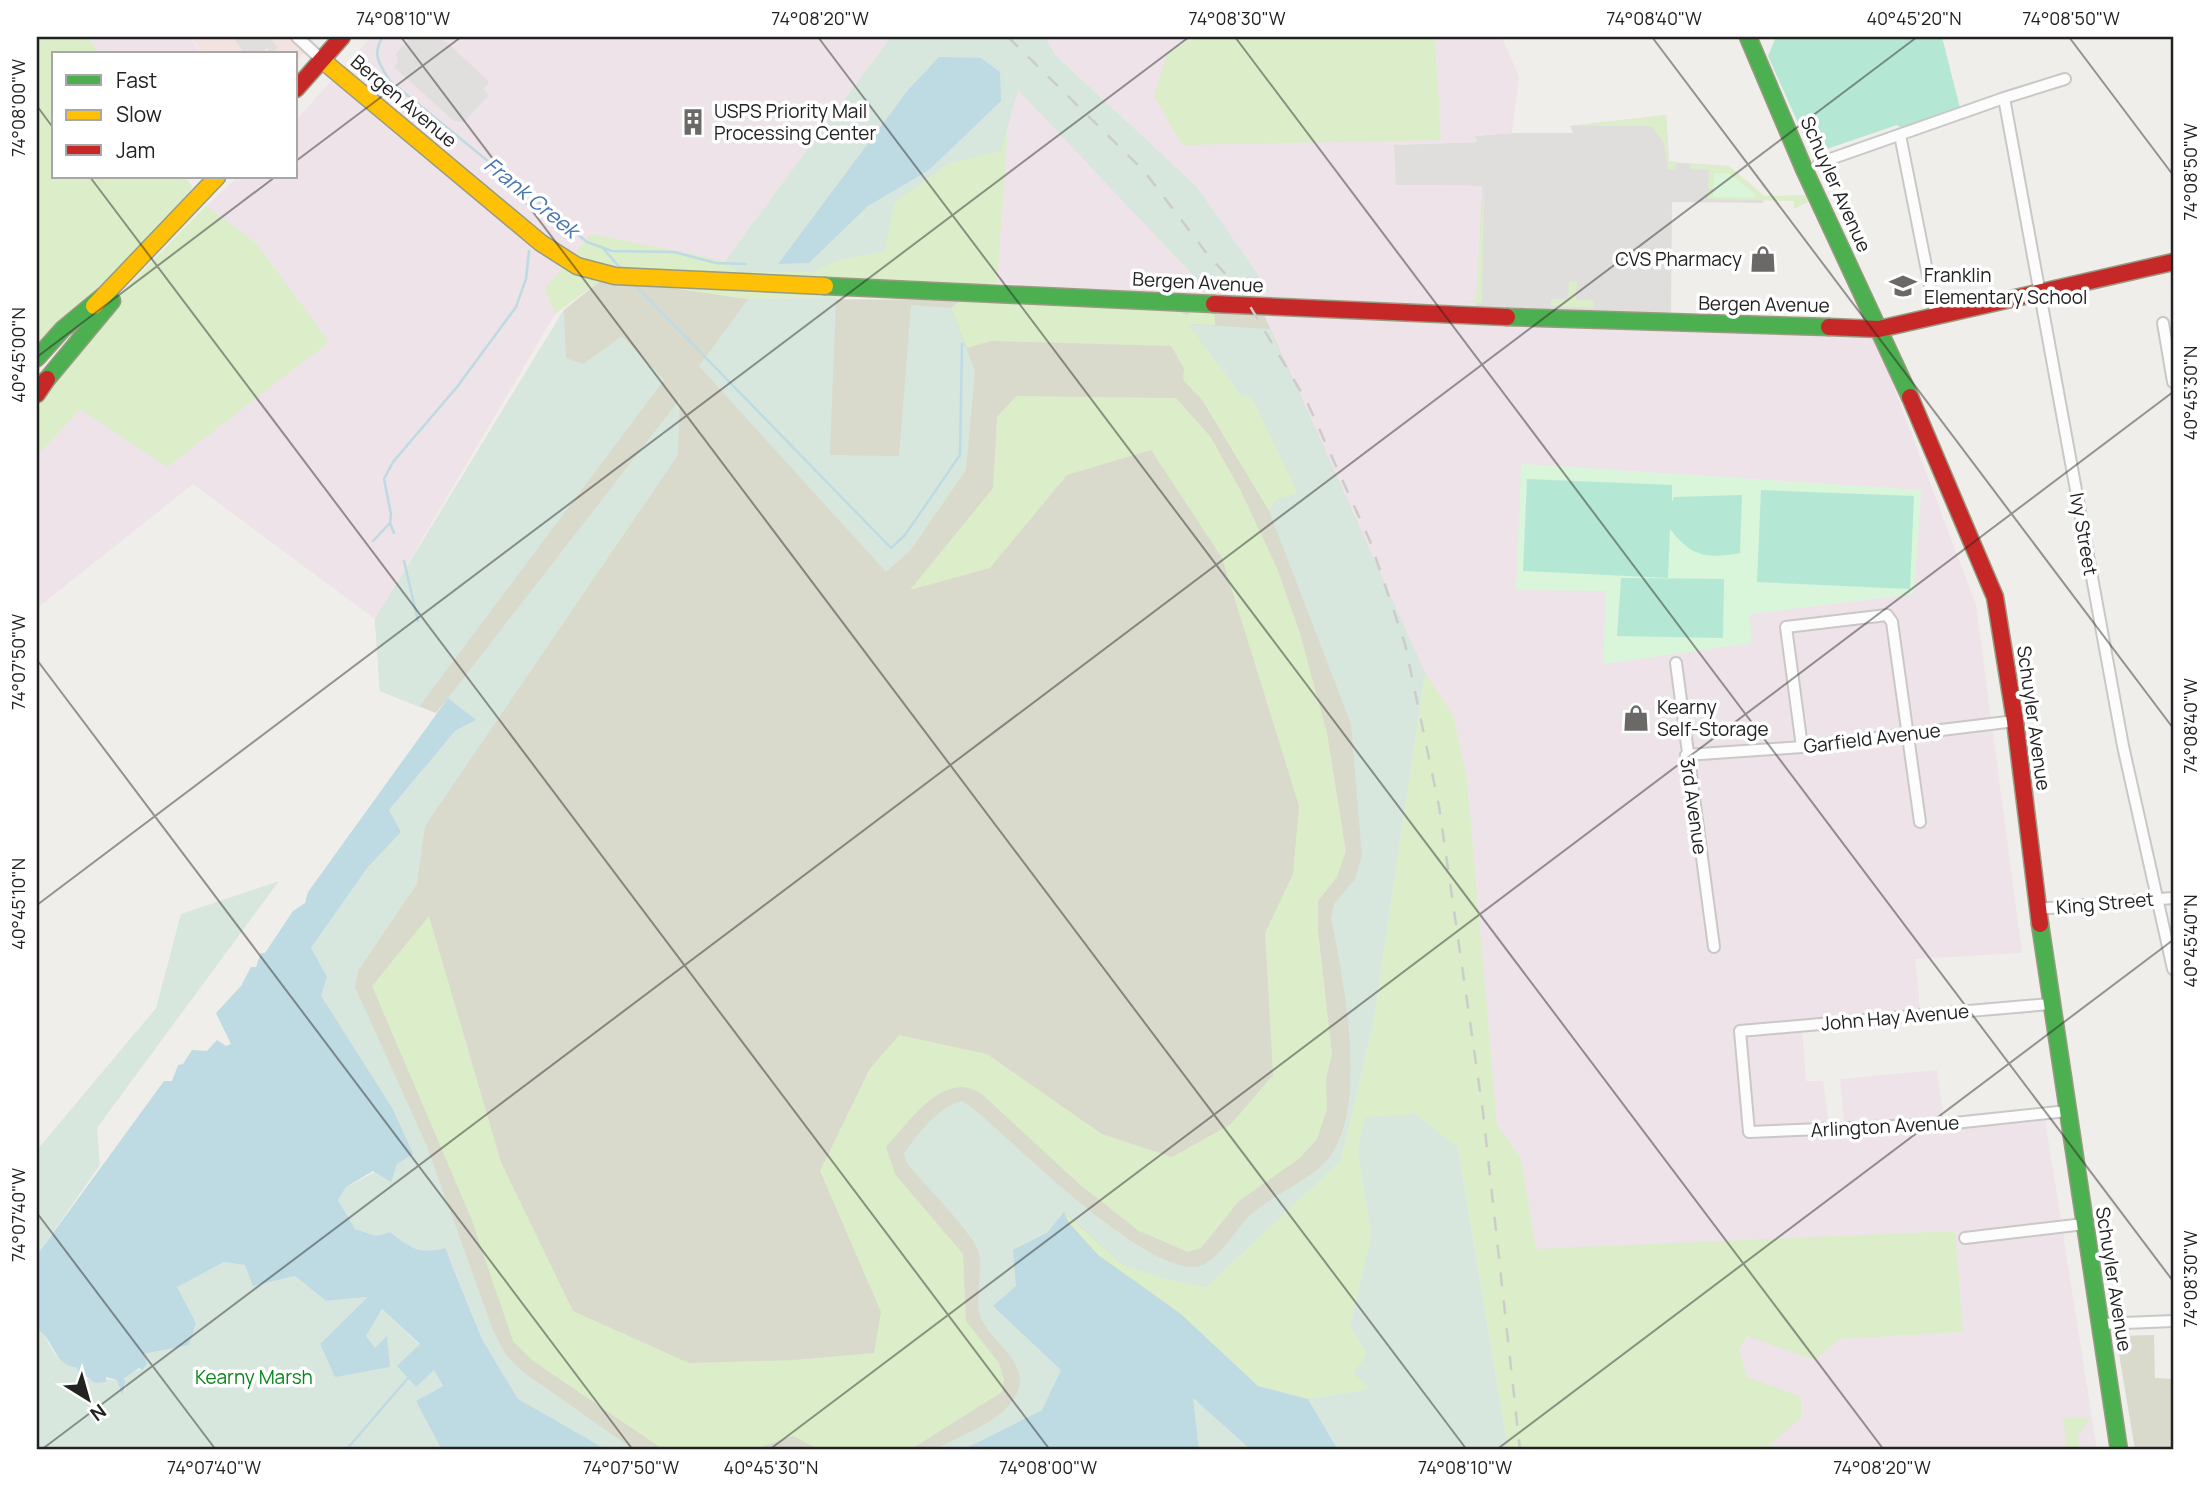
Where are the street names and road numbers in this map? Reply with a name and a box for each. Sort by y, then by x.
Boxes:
street label: Bergen Avenue [345,49,463,153]
street label: Schuyler Avenue [1794,112,1878,256]
street label: Bergen Avenue [1132,266,1264,298]
street label: Bergen Avenue [1698,290,1830,318]
street label: Ivy Street [2064,491,2104,577]
street label: Schuyler Avenue [2011,644,2057,792]
street label: Garfield Avenue [1802,717,1942,759]
street label: 3rd Avenue [1674,756,1714,856]
street label: King Street [2055,886,2155,920]
street label: John Hay Avenue [1820,998,1970,1036]
street label: Arlington Avenue [1810,1109,1960,1143]
street label: Schuyler Avenue [2090,1205,2138,1353]

